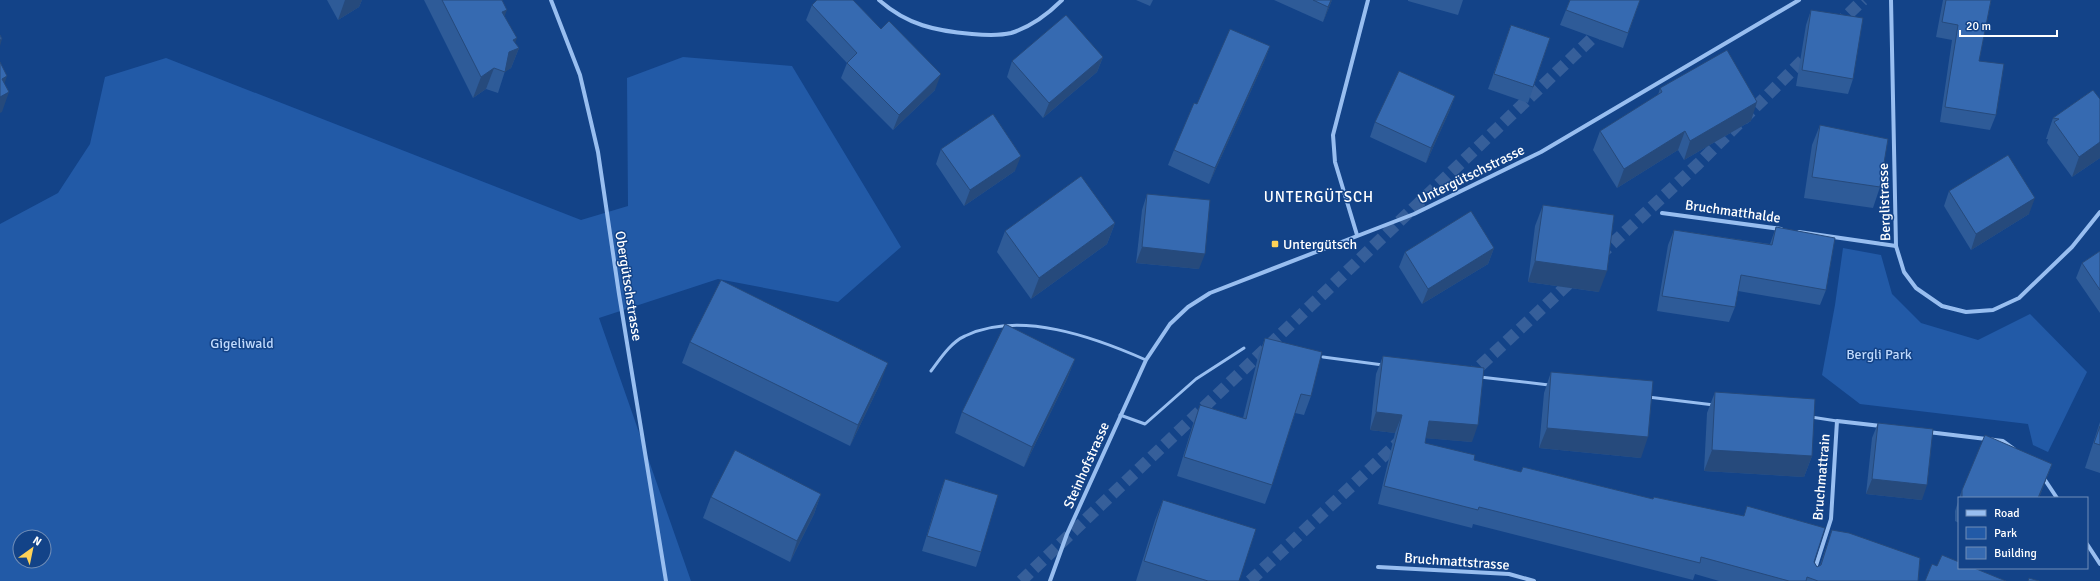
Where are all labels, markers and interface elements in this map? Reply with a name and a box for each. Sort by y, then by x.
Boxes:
scale bar [1960,12,2057,38]
text: 20 m [1966,19,1991,34]
street label: Untergütschstrasse [1415,141,1527,208]
street label: Berglistrasse [1875,163,1894,241]
district label: UNTERGÜTSCH [1264,188,1374,206]
street label: Bruchmatthalde [1684,196,1782,227]
street label: Obergütschstrasse [611,230,646,342]
place label: Untergütsch [1283,236,1357,253]
marker: Untergütsch [1270,239,1280,249]
park label: Gigeliwald [210,335,274,352]
park label: Bergli Park [1846,346,1912,363]
street label: Steinhofstrasse [1060,419,1113,511]
street label: Bruchmattrain [1809,433,1834,521]
legend [1958,497,2088,569]
text: Road [1994,506,2020,521]
text: Park [1994,526,2017,541]
north arrow [12,529,52,569]
text: N [30,533,44,549]
text: Building [1994,546,2037,561]
street label: Bruchmattstrasse [1404,549,1510,574]

